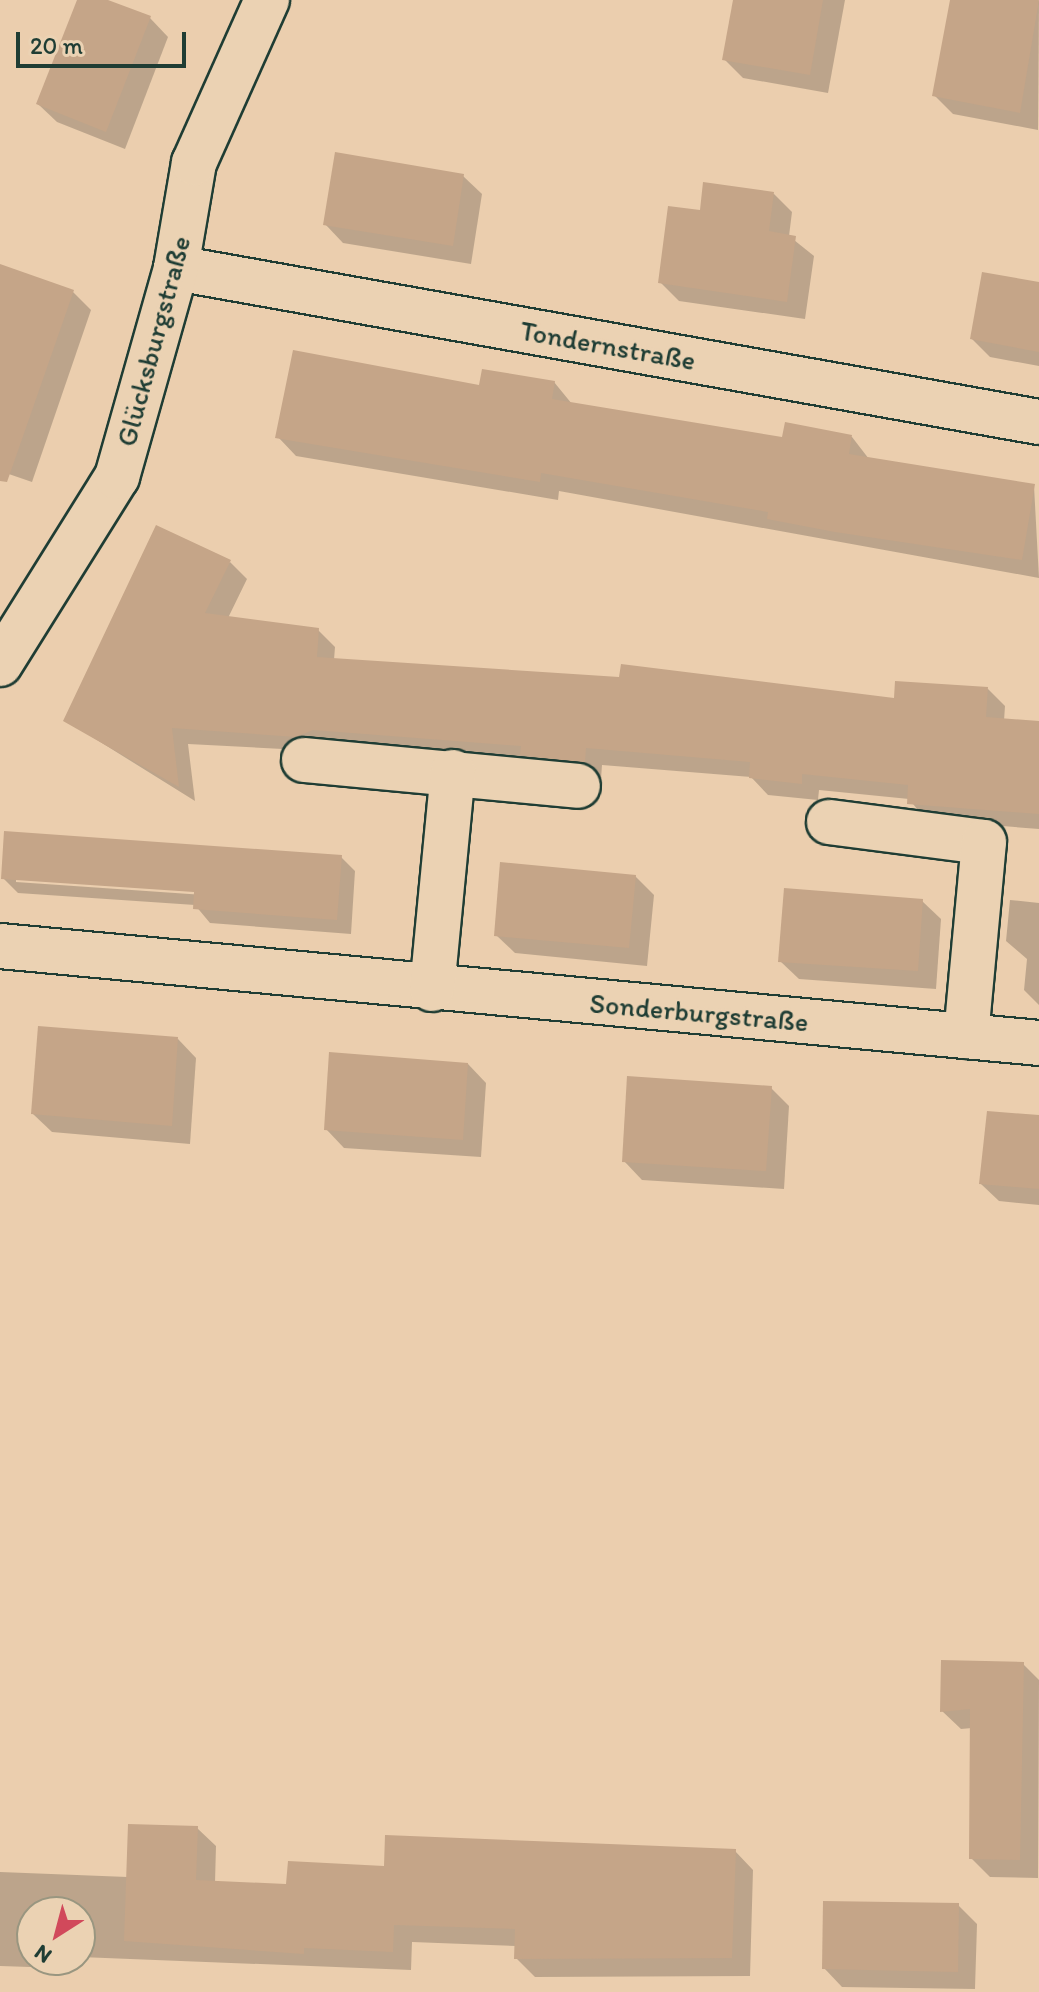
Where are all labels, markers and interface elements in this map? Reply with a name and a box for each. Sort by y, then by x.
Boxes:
scale bar [20,16,190,66]
text: 20 m [30,31,83,60]
street label: Glücksburgstraße [109,232,197,450]
street label: Tondernstraße [518,313,698,377]
street label: Sonderburgstraße [588,986,810,1038]
north arrow [16,1896,96,1976]
text: N [29,1939,57,1969]

